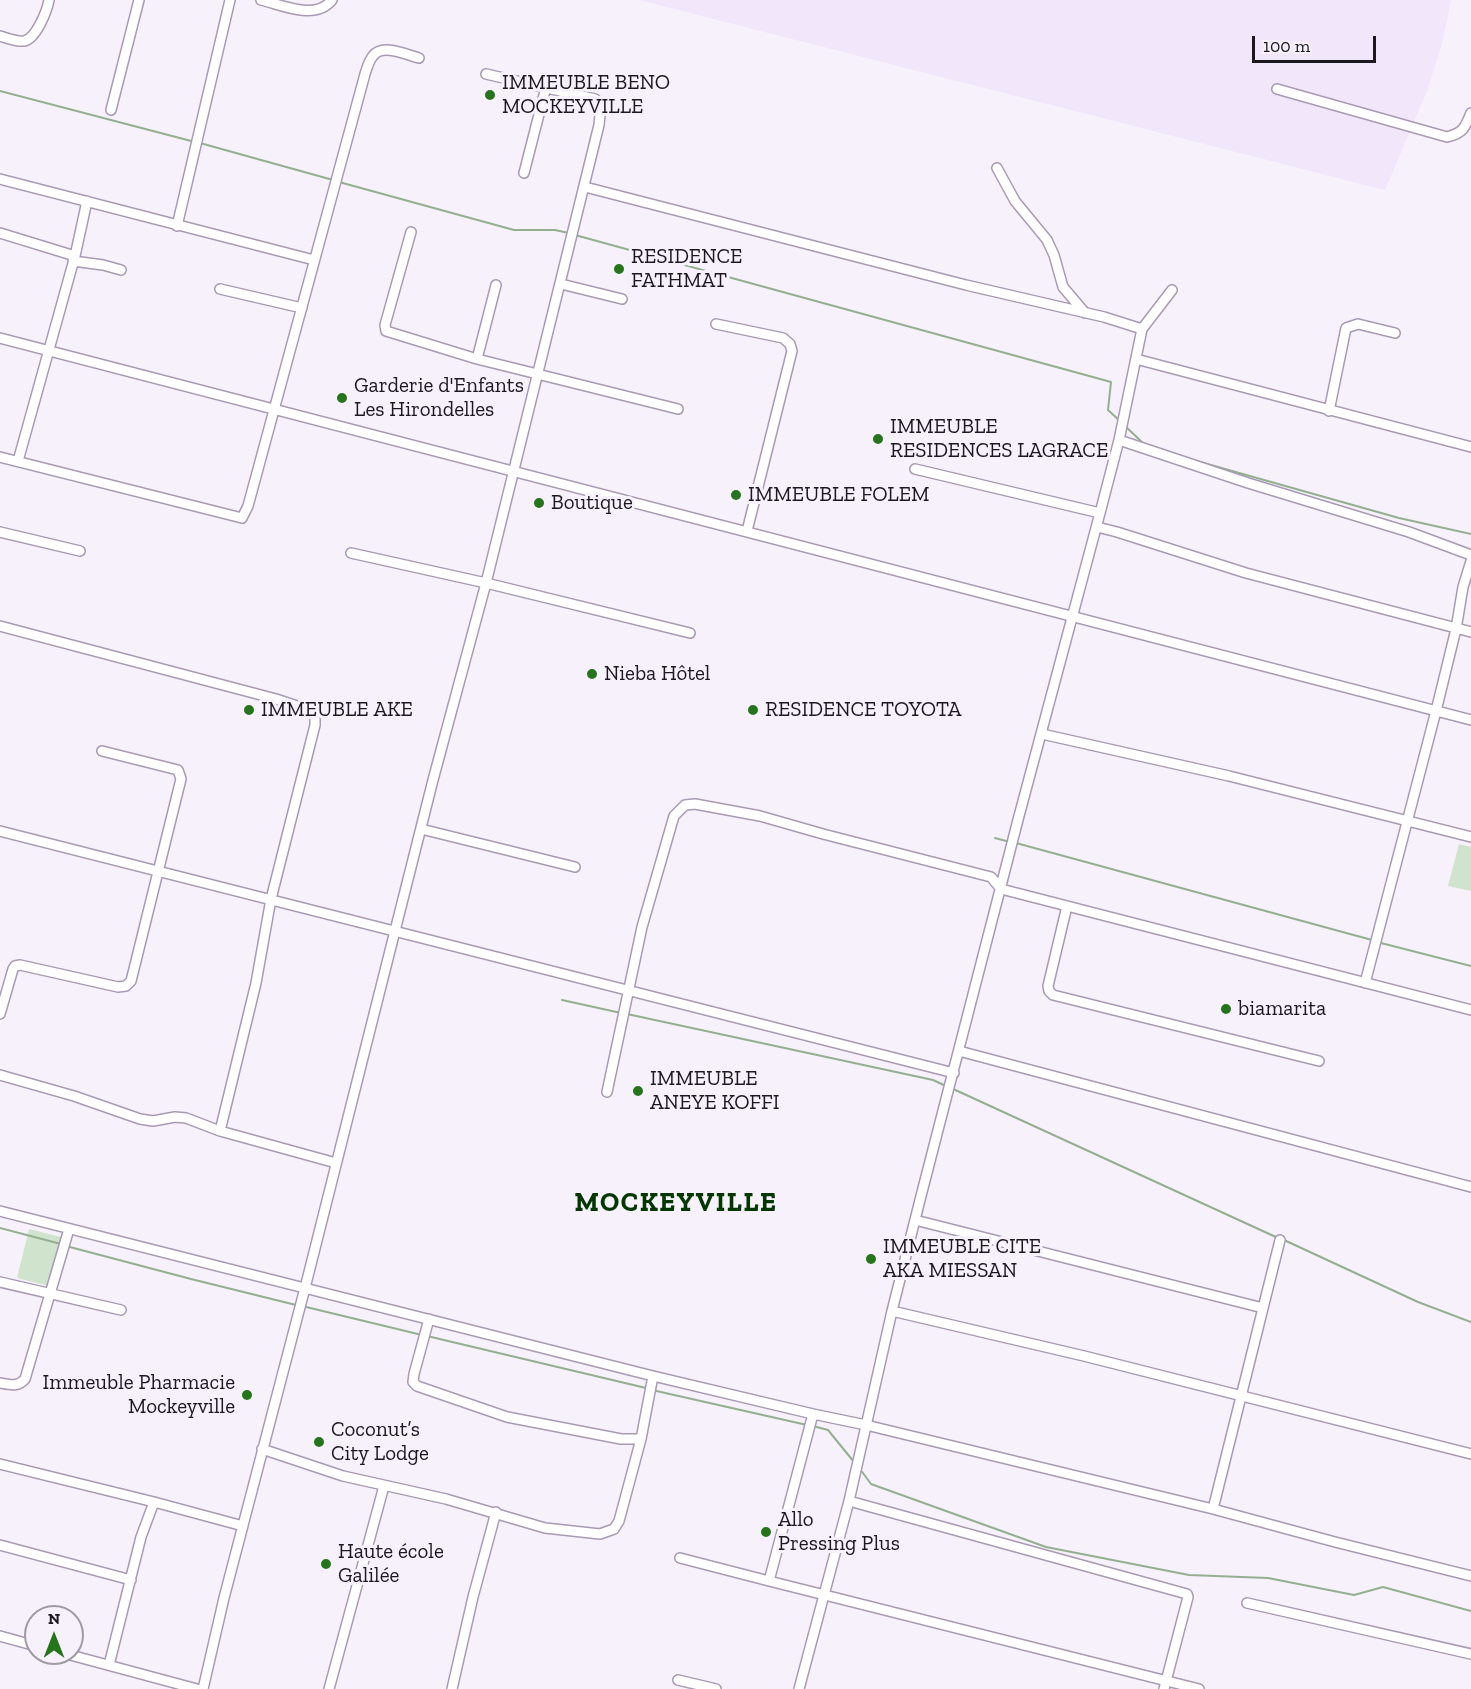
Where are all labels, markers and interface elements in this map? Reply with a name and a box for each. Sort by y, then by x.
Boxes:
scale bar [1255,24,1380,62]
text: 100 m [1263,35,1310,57]
place label: IMMEUBLE BENO MOCKEYVILLE [502,70,670,120]
marker: IMMEUBLE BENO MOCKEYVILLE [483,88,497,102]
place label: RESIDENCE FATHMAT [631,244,742,294]
marker: RESIDENCE FATHMAT [612,262,626,276]
place label: Garderie d'Enfants Les Hirondelles [354,373,524,423]
marker: Garderie d'Enfants Les Hirondelles [335,391,349,405]
place label: IMMEUBLE RESIDENCES LAGRACE [890,414,1108,464]
marker: IMMEUBLE RESIDENCES LAGRACE [871,432,885,446]
place label: IMMEUBLE FOLEM [748,482,930,508]
marker: IMMEUBLE FOLEM [729,488,743,502]
place label: Boutique [551,490,633,516]
marker: Boutique [532,496,546,510]
place label: Nieba Hôtel [604,661,710,687]
marker: Nieba Hôtel [585,667,599,681]
place label: IMMEUBLE AKE [261,697,413,723]
place label: RESIDENCE TOYOTA [765,697,961,723]
marker: IMMEUBLE AKE [242,703,256,717]
marker: RESIDENCE TOYOTA [746,703,760,717]
place label: biamarita [1238,996,1326,1022]
marker: biamarita [1219,1002,1233,1016]
place label: IMMEUBLE ANEYE KOFFI [650,1066,779,1116]
marker: IMMEUBLE ANEYE KOFFI [631,1084,645,1098]
district label: MOCKEYVILLE [575,1187,777,1219]
place label: IMMEUBLE CITE AKA MIESSAN [883,1234,1041,1284]
marker: IMMEUBLE CITE AKA MIESSAN [864,1252,878,1266]
place label: Immeuble Pharmacie Mockeyville [42,1370,235,1420]
marker: Immeuble Pharmacie Mockeyville [240,1388,254,1402]
place label: Coconut’s City Lodge [331,1417,429,1467]
marker: Coconut’s City Lodge [312,1435,326,1449]
place label: Allo Pressing Plus [778,1507,900,1557]
marker: Allo Pressing Plus [759,1525,773,1539]
place label: Haute école Galilée [338,1539,444,1589]
marker: Haute école Galilée [319,1557,333,1571]
north arrow [24,1605,84,1665]
text: N [48,1609,60,1628]

